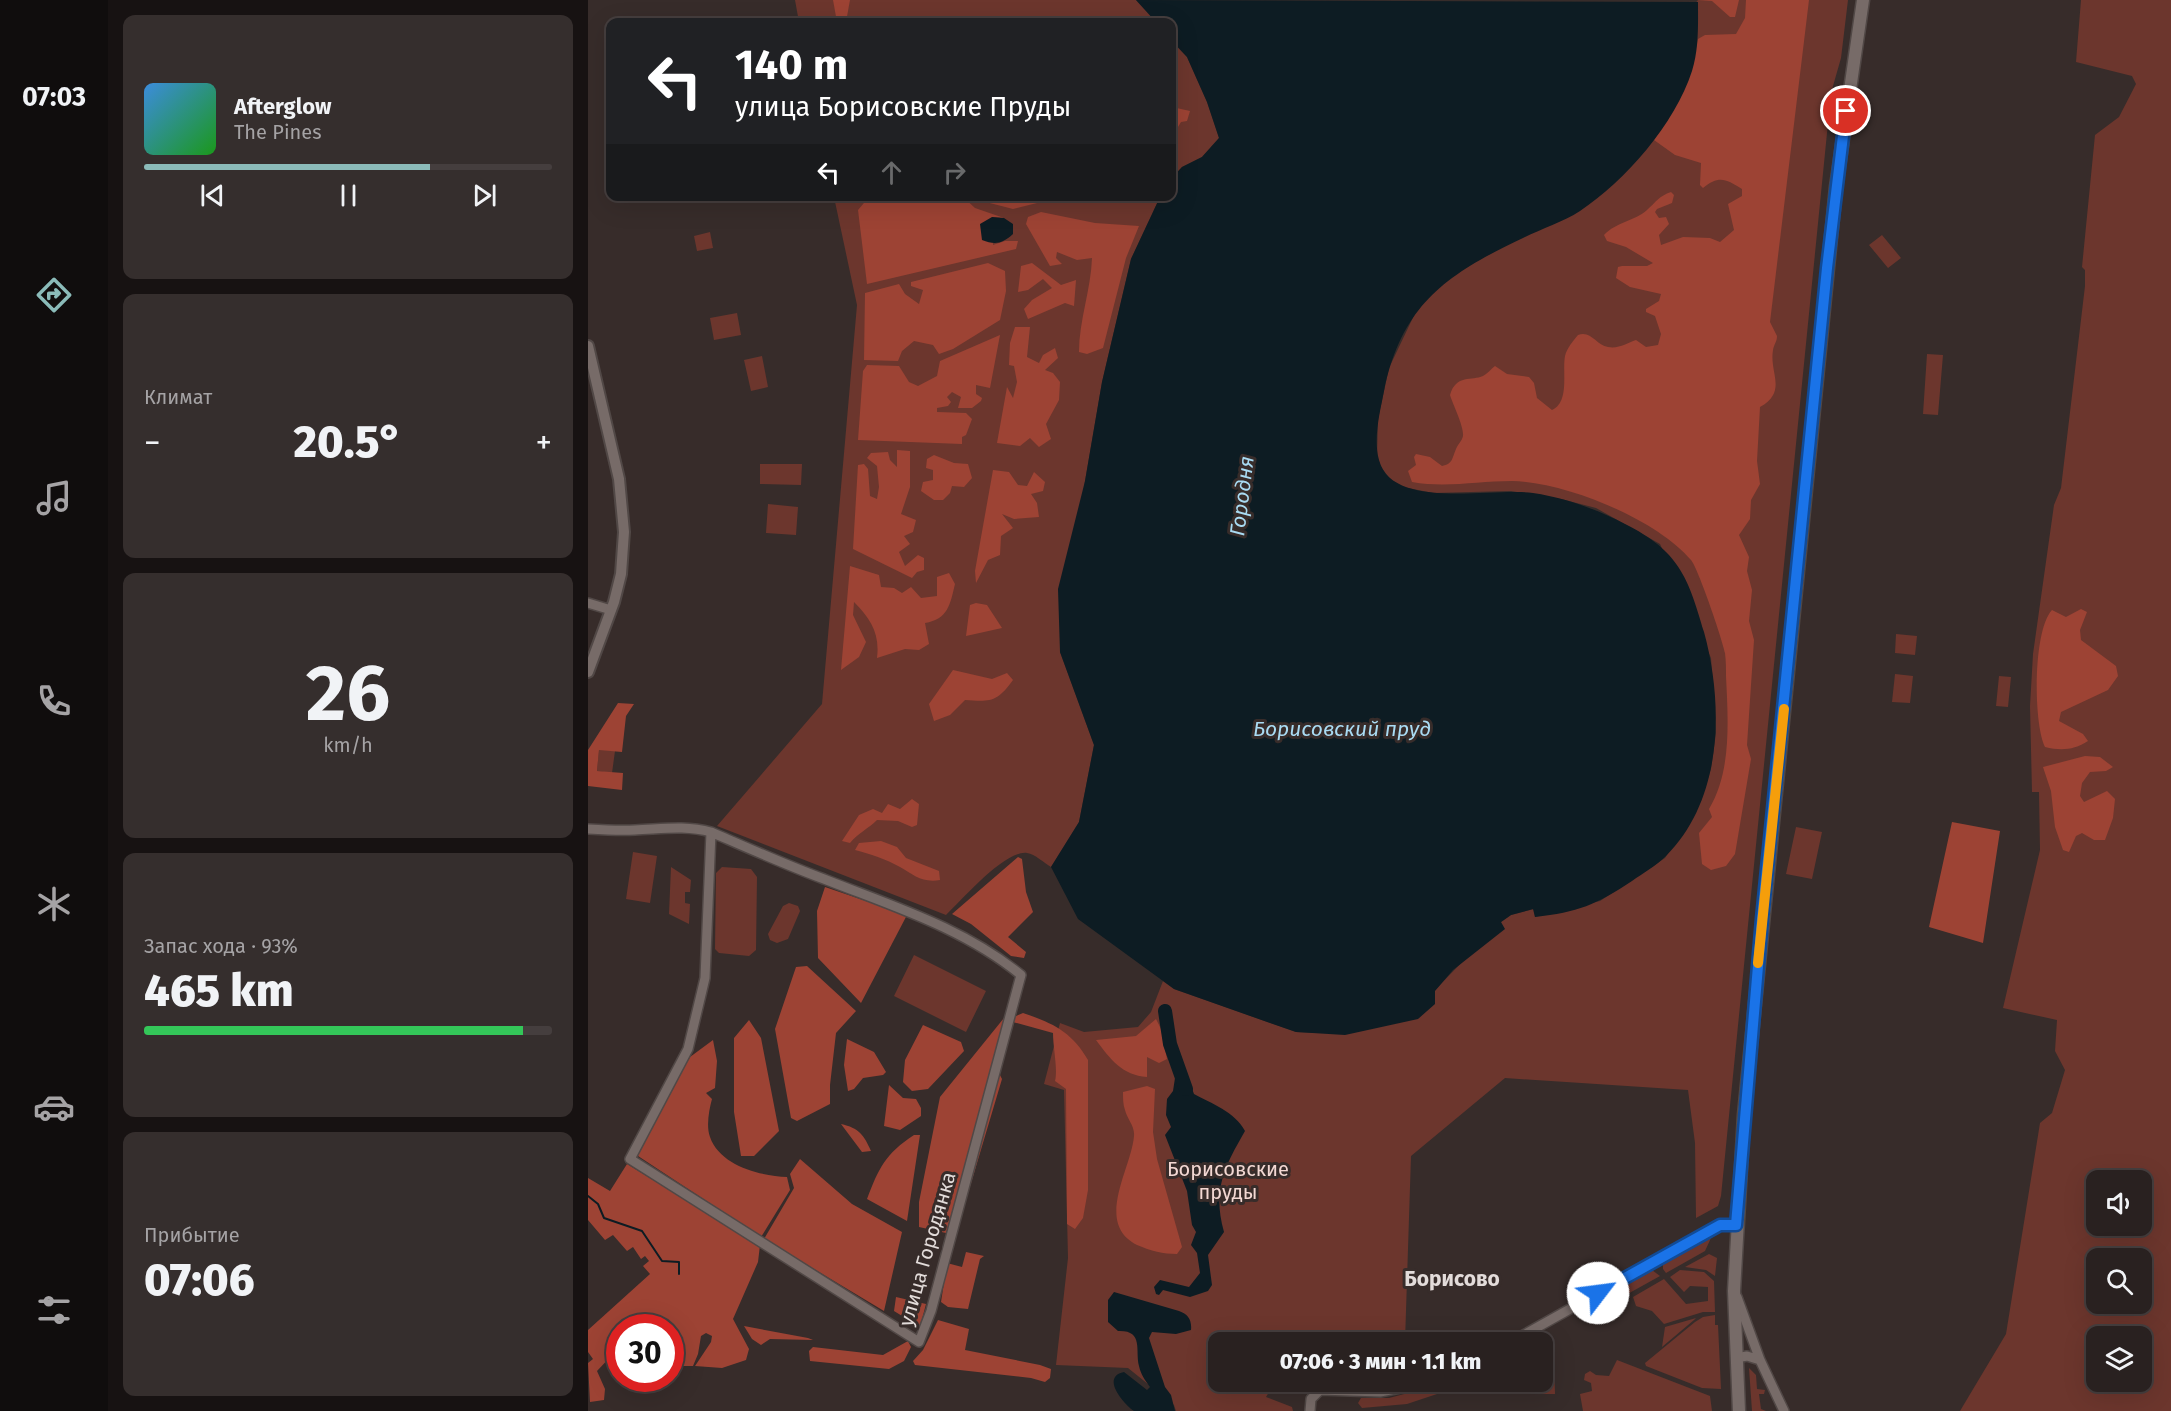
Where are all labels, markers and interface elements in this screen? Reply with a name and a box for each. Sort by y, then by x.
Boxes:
text: 140 m [735,40,848,90]
icon: left [636,42,714,120]
text: 07:03 [22,81,86,113]
pin [1820,85,1871,136]
text: улица Борисовские Пруды [735,91,1071,123]
text: Afterglow [234,93,331,120]
icon: arrive [1829,94,1862,127]
text: The Pines [234,120,321,144]
icon: left [812,156,845,189]
icon: ahead [875,156,908,189]
icon: right [938,156,971,189]
icon: previous [196,179,229,212]
icon: pause [332,179,365,212]
icon: next [468,179,501,212]
icon: directions [33,274,75,316]
text: Климат [144,385,212,409]
text: 20.5° [293,415,403,469]
text: − [144,423,161,463]
text: + [536,423,552,463]
water label: Городня [1224,454,1260,538]
icon: music [33,477,75,519]
text: 26 [306,647,390,741]
icon: phone [33,680,75,722]
water label: Борисовский пруд [1253,716,1431,742]
text: km/h [323,733,373,757]
icon: climate [33,883,75,925]
text: Запас хода · 93% [144,934,298,958]
text: 465 km [144,964,294,1018]
icon: car [33,1086,75,1128]
park label: Борисовские пруды [1167,1157,1289,1204]
street label: улица Городянка [894,1169,960,1329]
map controls [2086,1170,2152,1392]
button: sound [2086,1170,2152,1236]
text: Прибытие [144,1223,240,1247]
button: search [2086,1248,2152,1314]
text: 07:06 [144,1253,255,1307]
position arrow [1566,1261,1630,1325]
district label: Борисово [1404,1266,1500,1292]
icon: filters [33,1289,75,1331]
speed limit sign: 30 [606,1314,684,1392]
button: layers [2086,1326,2152,1392]
text: 07:06 · 3 мин · 1.1 km [1280,1348,1481,1375]

